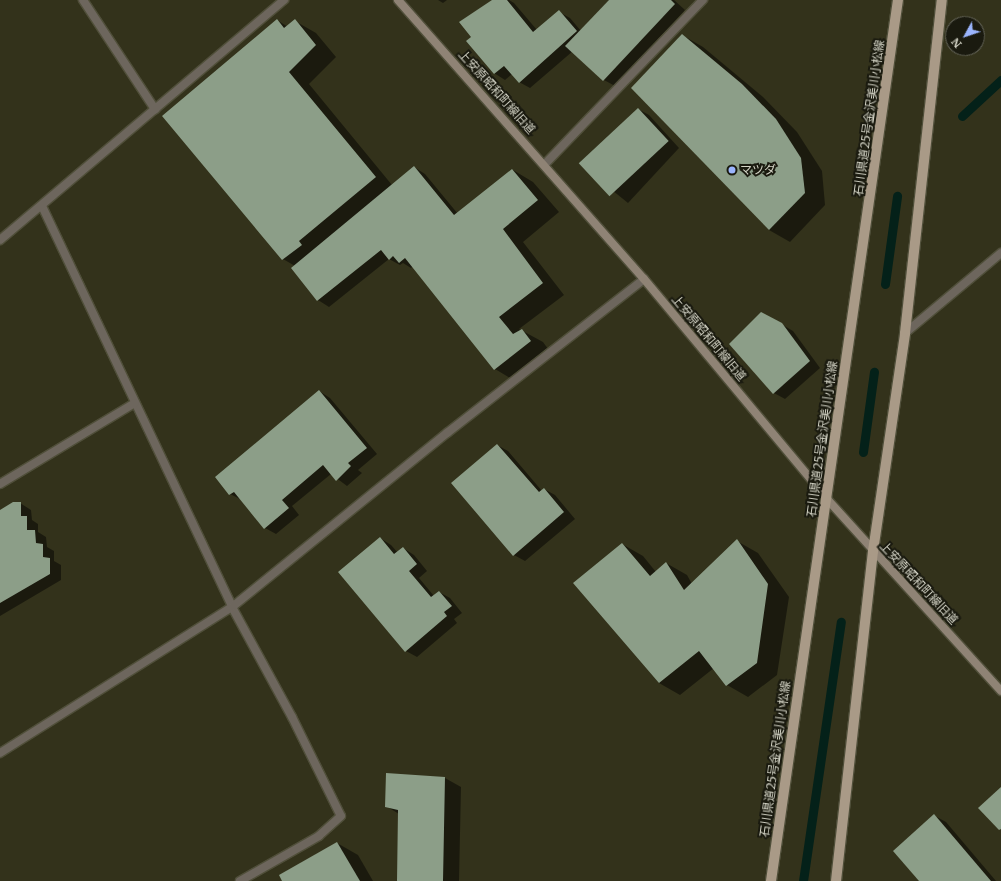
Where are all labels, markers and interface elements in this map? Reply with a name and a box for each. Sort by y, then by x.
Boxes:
north arrow [945,16,985,56]
text: N [948,35,965,51]
street label: 石川県道25号金沢美川小松線 [851,39,887,197]
street label: 上安原昭和町線旧道 [456,47,538,137]
place label: マツダ [740,163,776,177]
marker: マツダ [727,165,737,175]
street label: 上安原昭和町線旧道 [669,292,749,384]
street label: 石川県道25号金沢美川小松線 [804,360,840,518]
street label: 上安原昭和町線旧道 [877,539,961,627]
street label: 石川県道25号金沢美川小松線 [757,680,793,838]

